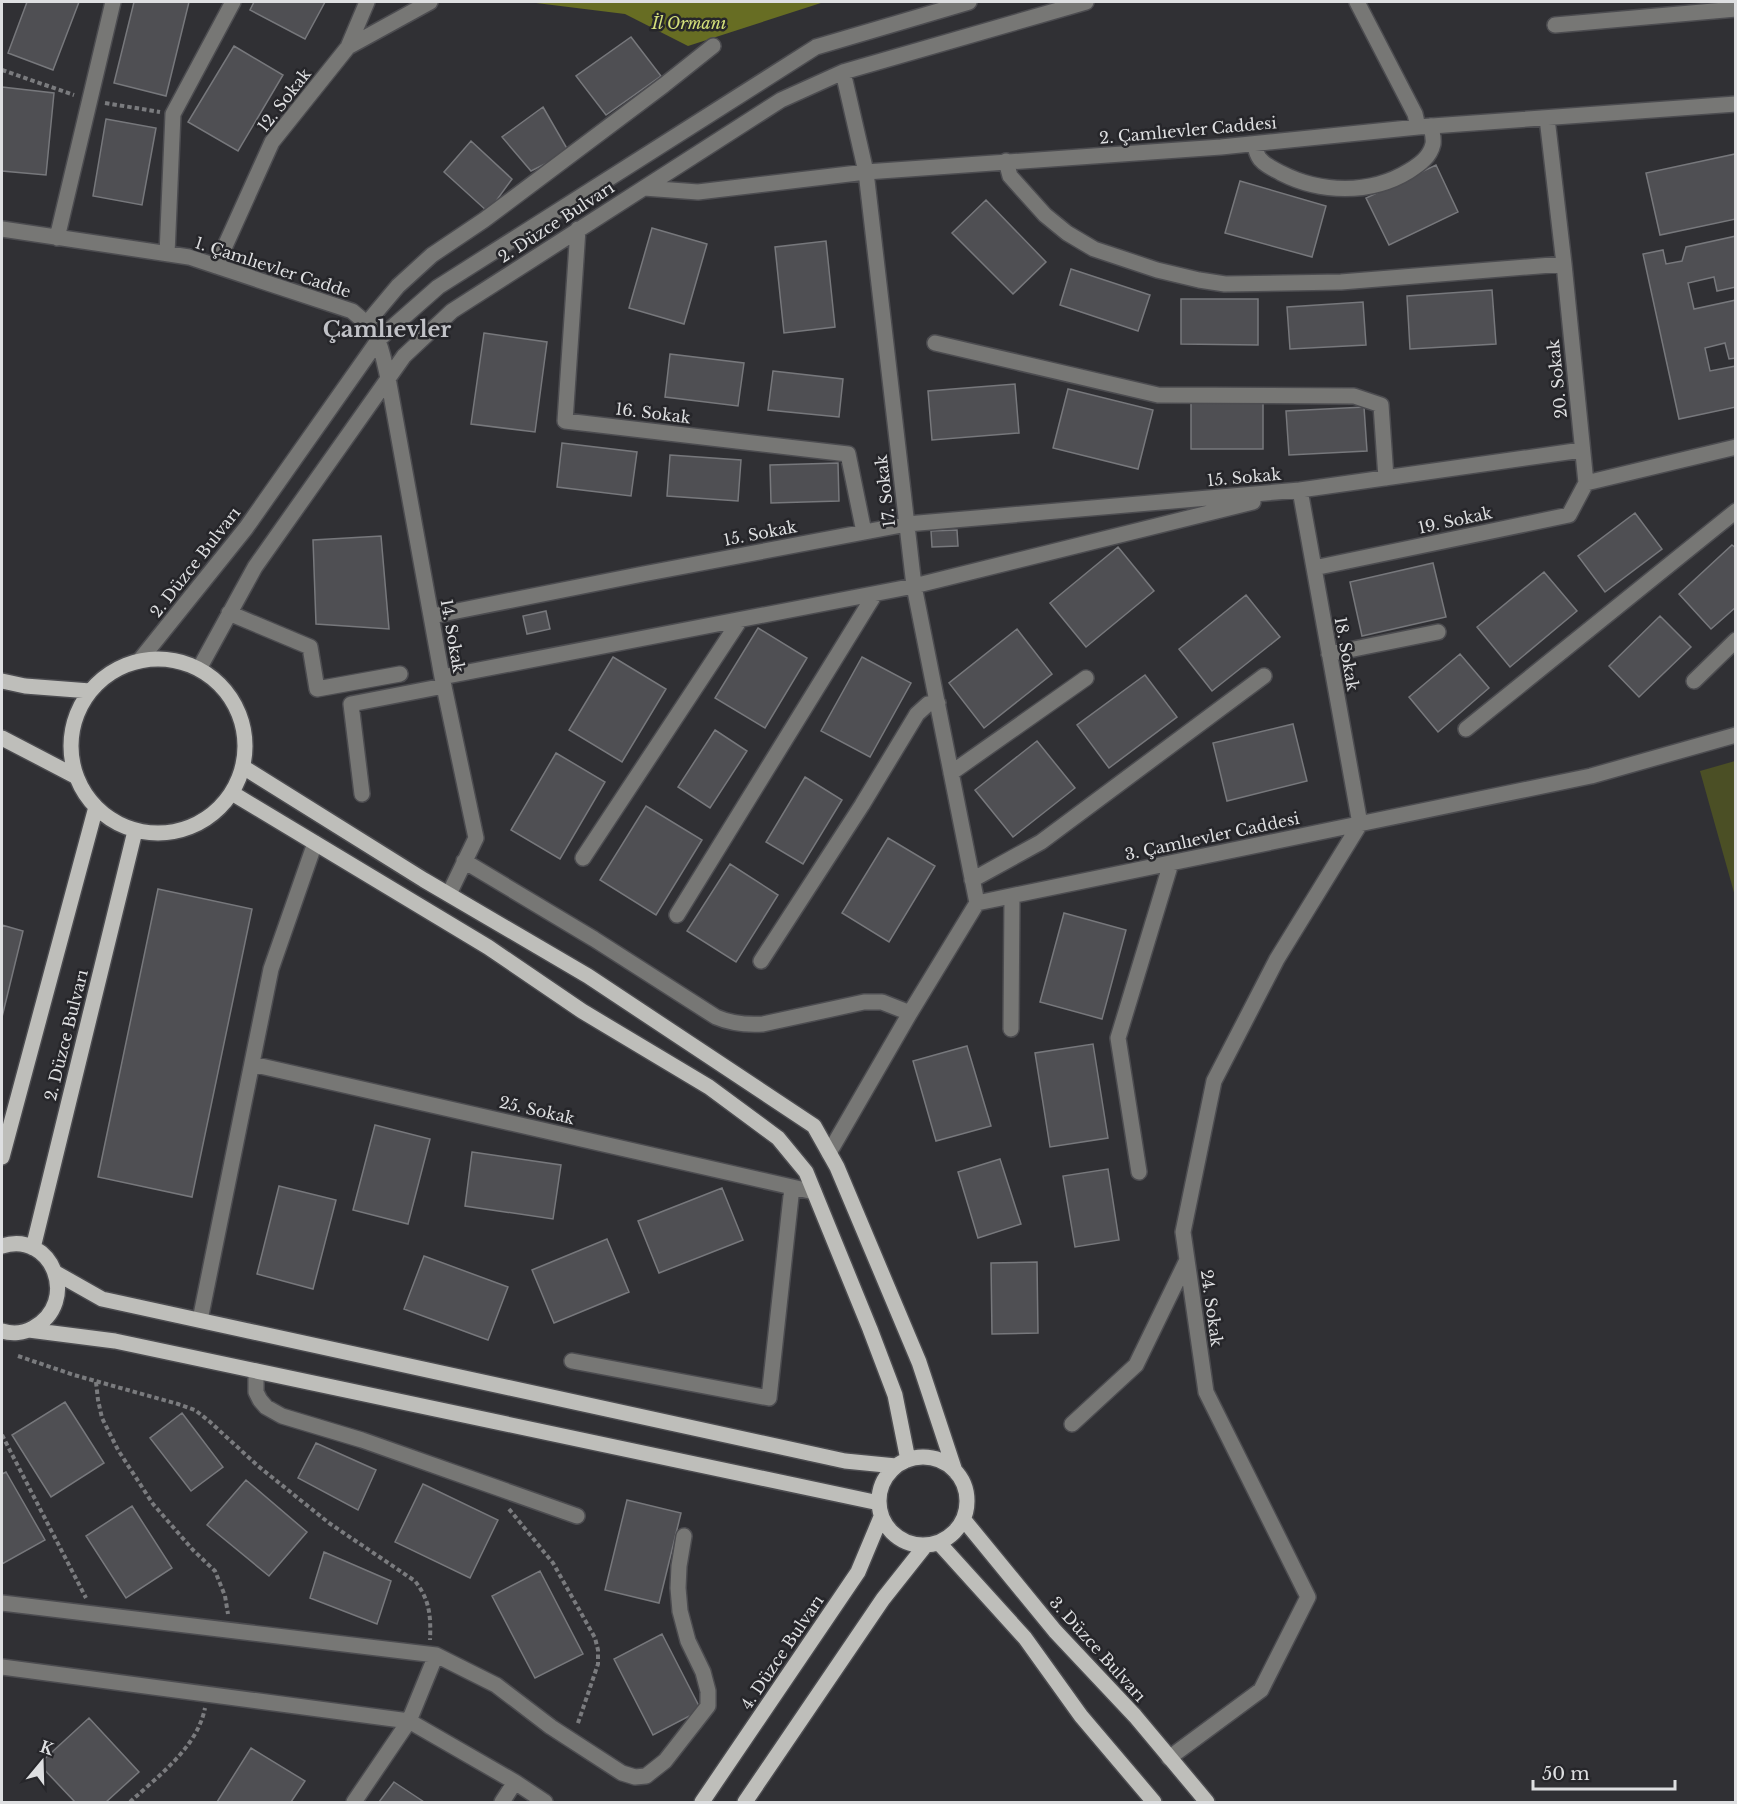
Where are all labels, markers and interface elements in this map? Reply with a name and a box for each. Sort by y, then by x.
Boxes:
park label: İl Ormanı [651,12,726,33]
street label: 12. Sokak [253,64,315,136]
street label: 2. Çamlıevler Caddesi [1098,112,1278,148]
street label: 2. Düzce Bulvarı [494,177,618,267]
street label: 1. Çamlıevler Cadde [193,232,353,302]
district label: Çamlıevler [323,316,451,343]
street label: 20. Sokak [1543,338,1571,419]
street label: 16. Sokak [614,398,692,428]
street label: 17. Sokak [871,454,899,528]
street label: 15. Sokak [1206,464,1282,490]
street label: 2. Düzce Bulvarı [146,502,245,621]
street label: 19. Sokak [1416,502,1494,538]
street label: 15. Sokak [722,516,798,550]
street label: 14. Sokak [437,597,469,675]
street label: 18. Sokak [1331,615,1363,693]
street label: 3. Çamlıevler Caddesi [1123,808,1302,864]
street label: 2. Düzce Bulvarı [40,967,92,1103]
street label: 25. Sokak [497,1092,577,1128]
street label: 24. Sokak [1197,1268,1227,1348]
street label: 4. Düzce Bulvarı [736,1590,828,1713]
street label: 3. Düzce Bulvarı [1046,1592,1151,1706]
north arrow [12,1732,72,1792]
text: K [37,1736,57,1760]
scale bar [1533,1753,1676,1791]
text: 50 m [1542,1763,1590,1785]

